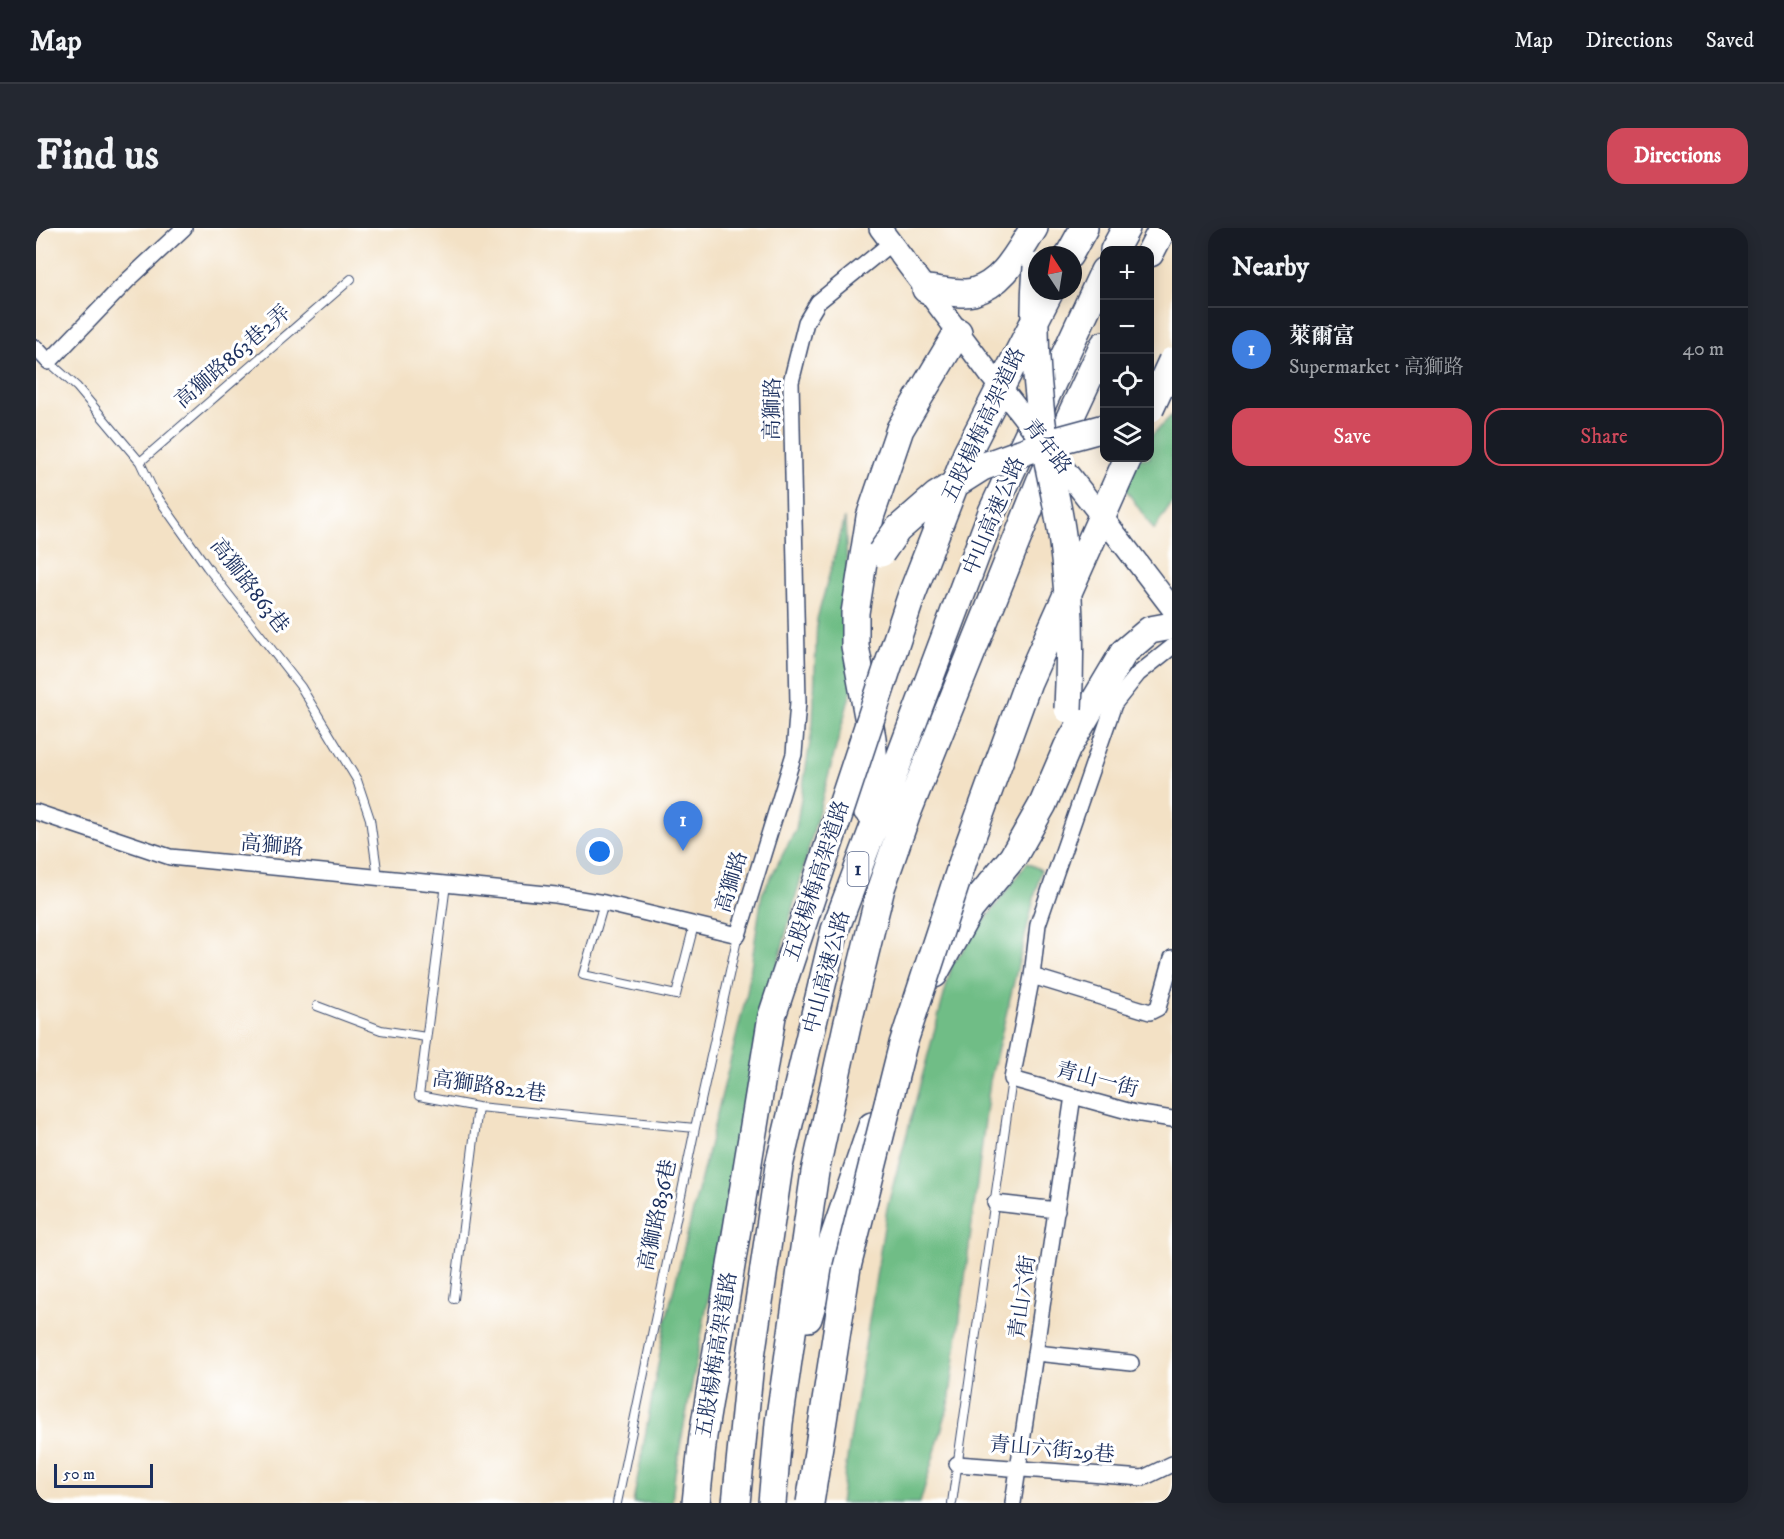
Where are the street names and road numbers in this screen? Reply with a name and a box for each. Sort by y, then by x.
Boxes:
street label: 高獅路863巷2弄 [170,300,296,414]
street label: 五股楊梅高架道路 [937,343,1031,507]
street label: 高獅路 [759,377,787,441]
street label: 青年路 [1017,414,1077,480]
street label: 中山高速公路 [957,453,1031,579]
street label: 高獅路863巷 [204,533,294,639]
street label: 五股楊梅高架道路 [779,797,855,965]
street label: 高獅路 [239,830,305,862]
street label: 高獅路 [710,848,754,916]
road number: 1 [848,852,868,886]
street label: 中山高速公路 [798,908,856,1036]
street label: 青山一街 [1053,1057,1141,1103]
street label: 高獅路822巷 [430,1066,548,1108]
street label: 高獅路836巷 [634,1157,682,1273]
street label: 青山六街 [1004,1254,1042,1340]
street label: 五股楊梅高架道路 [691,1270,743,1440]
street label: 青山六街29巷 [988,1432,1116,1468]

